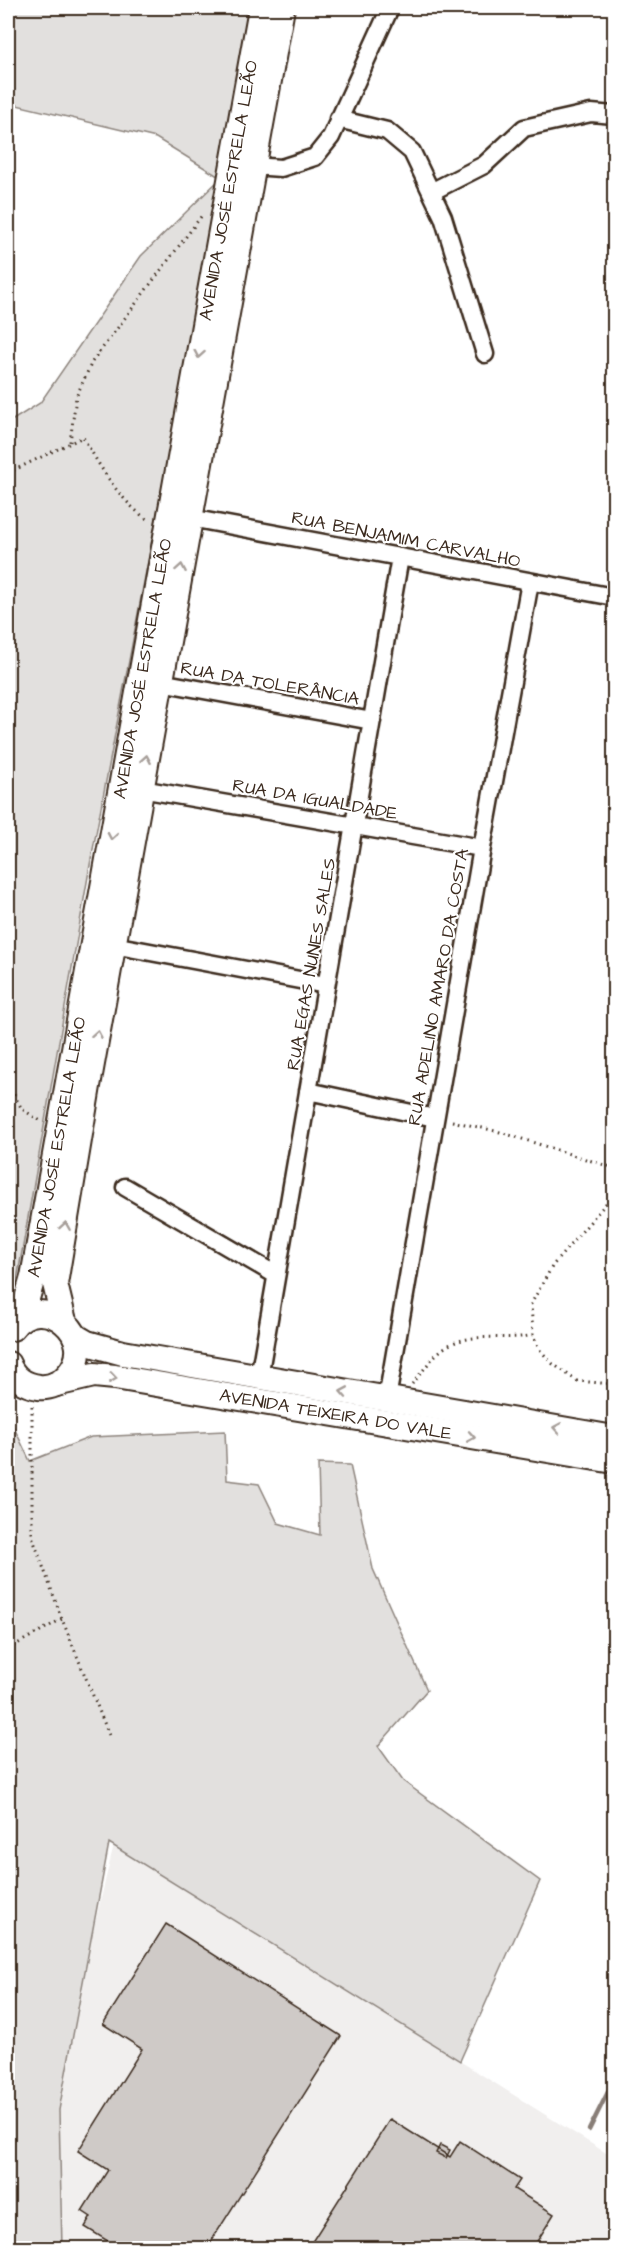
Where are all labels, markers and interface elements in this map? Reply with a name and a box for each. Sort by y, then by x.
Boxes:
street label: AVENIDA JOSÉ ESTRELA LEÃO [193,58,264,322]
one-way arrow [193,349,206,359]
street label: RUA BENJAMIM CARVALHO [289,505,522,574]
street label: AVENIDA JOSÉ ESTRELA LEÃO [107,537,178,801]
one-way arrow [174,563,187,573]
street label: RUA DA TOLERÂNCIA [179,655,362,712]
one-way arrow [139,755,152,765]
street label: RUA DA IGUALDADE [231,773,400,826]
one-way arrow [107,831,119,840]
street label: RUA ADELINO AMARO DA COSTA [402,846,475,1128]
street label: RUA EGAS NUNES SALES [281,856,342,1072]
street label: AVENIDA JOSÉ ESTRELA LEÃO [21,1015,92,1279]
one-way arrow [90,1029,103,1039]
one-way arrow [58,1222,70,1231]
one-way arrow [109,1371,118,1383]
street label: AVENIDA TEIXEIRA DO VALE [218,1383,454,1447]
one-way arrow [339,1386,349,1398]
one-way arrow [552,1423,562,1435]
one-way arrow [467,1431,476,1443]

